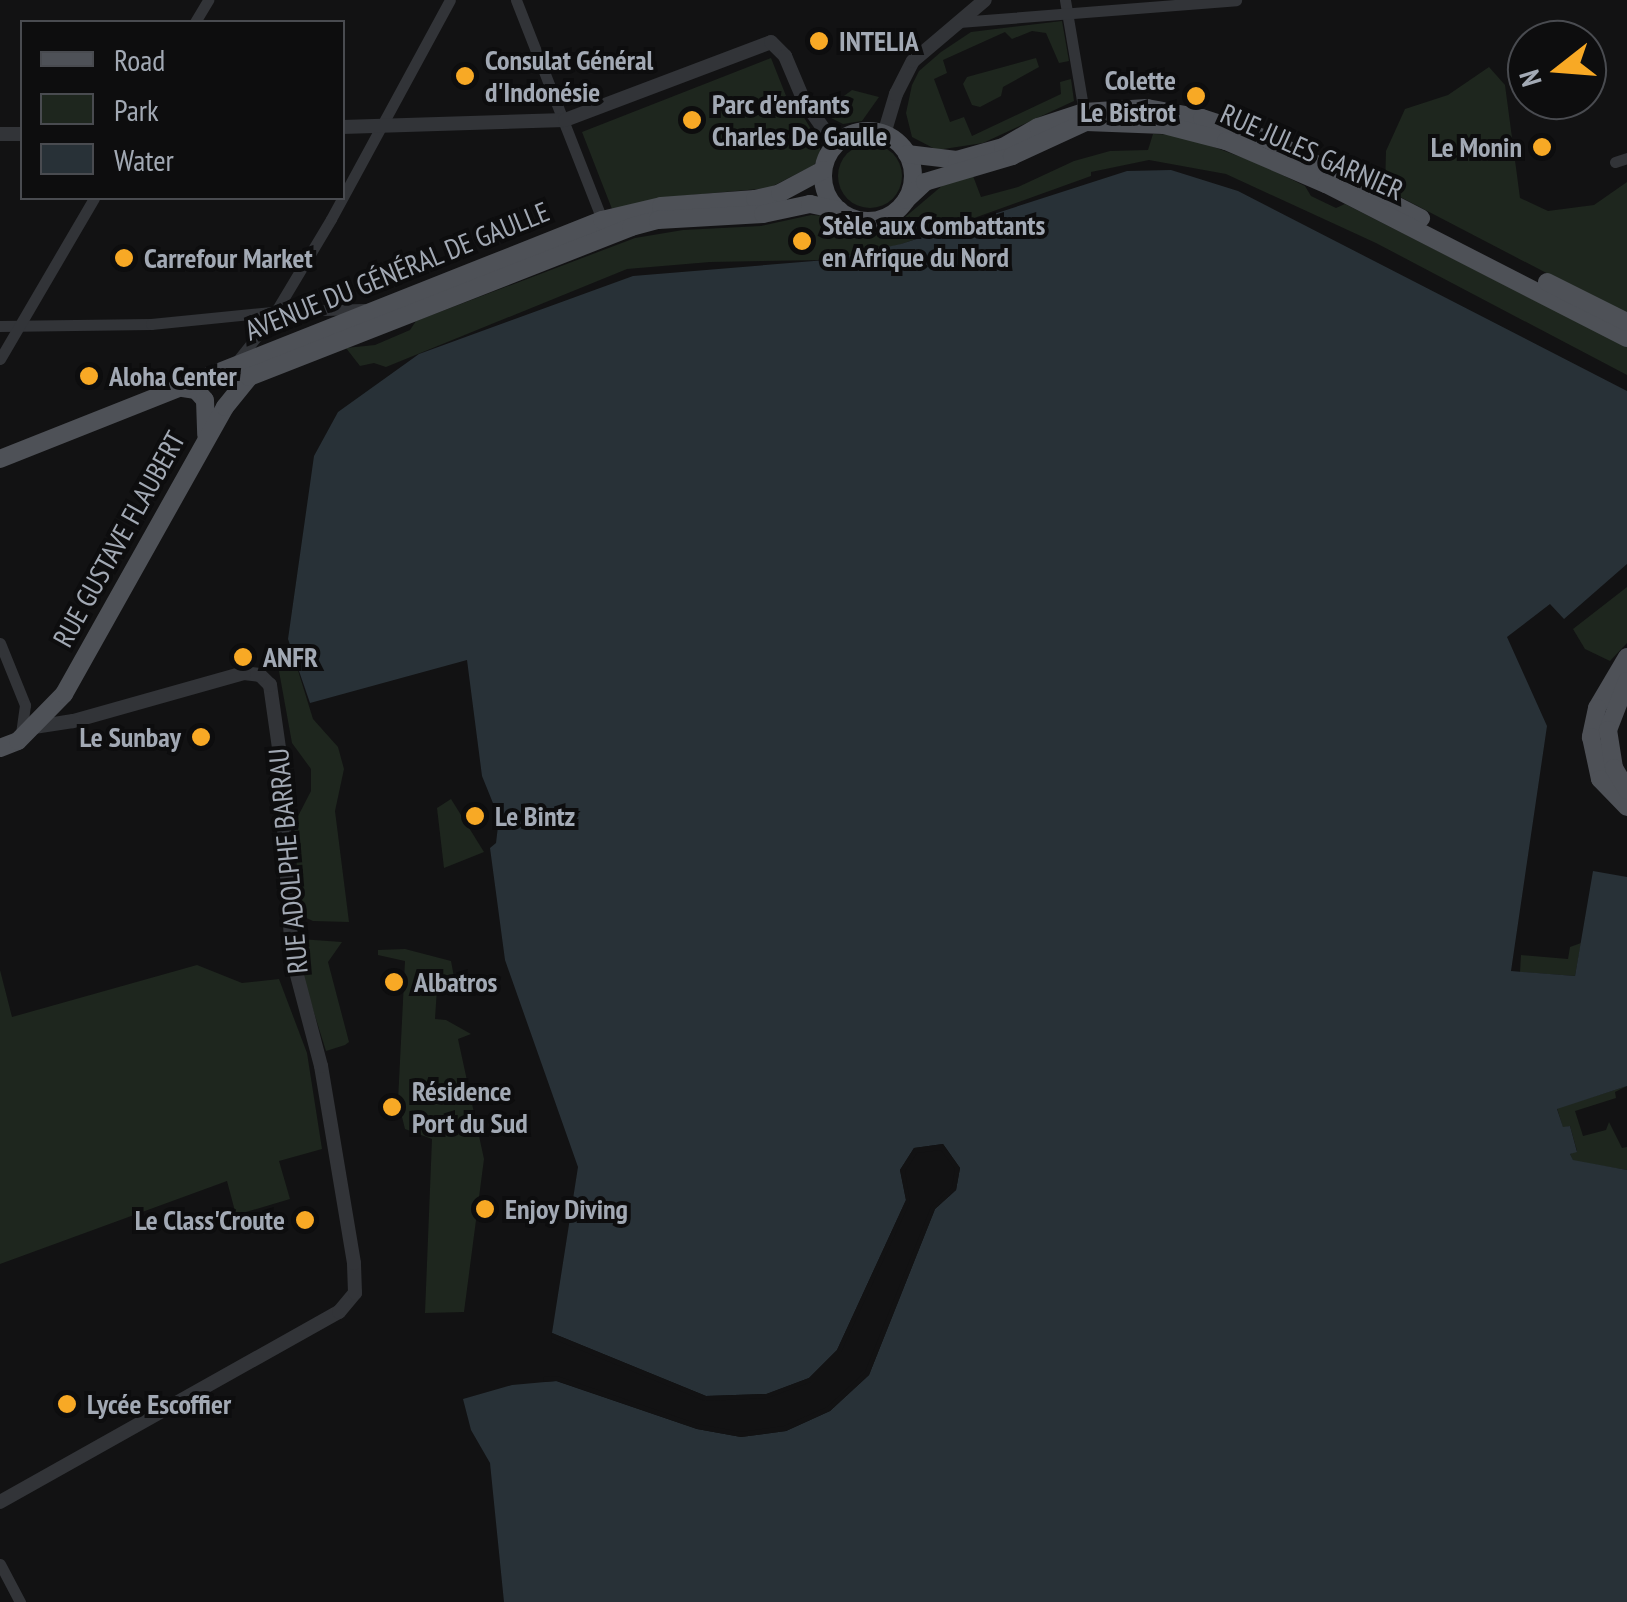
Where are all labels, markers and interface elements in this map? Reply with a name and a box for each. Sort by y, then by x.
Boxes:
legend [20,20,345,200]
north arrow [1507,20,1607,120]
place label: INTELIA [839,24,919,58]
marker: INTELIA [808,30,830,52]
text: Road [114,40,165,79]
place label: Consulat Général d'Indonésie [485,43,654,109]
place label: Colette Le Bistrot [1080,63,1176,129]
marker: Consulat Général d'Indonésie [454,65,476,87]
text: N [1510,66,1550,91]
marker: Colette Le Bistrot [1185,85,1207,107]
place label: Parc d'enfants Charles De Gaulle [712,87,888,153]
text: Park [114,90,159,129]
street label: RUE JULES GARNIER [1215,97,1409,207]
marker: Parc d'enfants Charles De Gaulle [681,109,703,131]
place label: Le Monin [1431,130,1522,164]
marker: Le Monin [1531,136,1553,158]
text: Water [114,140,174,179]
street label: AVENUE DU GÉNÉRAL DE GAULLE [240,194,554,348]
place label: Stèle aux Combattants en Afrique du Nord [822,208,1046,274]
marker: Stèle aux Combattants en Afrique du Nord [791,230,813,252]
place label: Carrefour Market [144,241,313,275]
marker: Carrefour Market [113,247,135,269]
place label: Aloha Center [109,359,237,393]
marker: Aloha Center [78,365,100,387]
street label: RUE GUSTAVE FLAUBERT [46,425,192,653]
place label: ANFR [263,640,318,674]
marker: ANFR [232,646,254,668]
place label: Le Sunbay [80,720,181,754]
marker: Le Sunbay [190,726,212,748]
street label: RUE ADOLPHE BARRAU [261,746,315,976]
place label: Le Bintz [495,799,575,833]
marker: Le Bintz [464,805,486,827]
place label: Albatros [414,965,497,999]
marker: Albatros [383,971,405,993]
place label: Résidence Port du Sud [412,1074,528,1140]
marker: Résidence Port du Sud [381,1096,403,1118]
place label: Enjoy Diving [505,1192,629,1226]
marker: Enjoy Diving [474,1198,496,1220]
place label: Le Class'Croute [134,1203,285,1237]
marker: Le Class'Croute [294,1209,316,1231]
place label: Lycée Escoffier [87,1387,231,1421]
marker: Lycée Escoffier [56,1393,78,1415]

